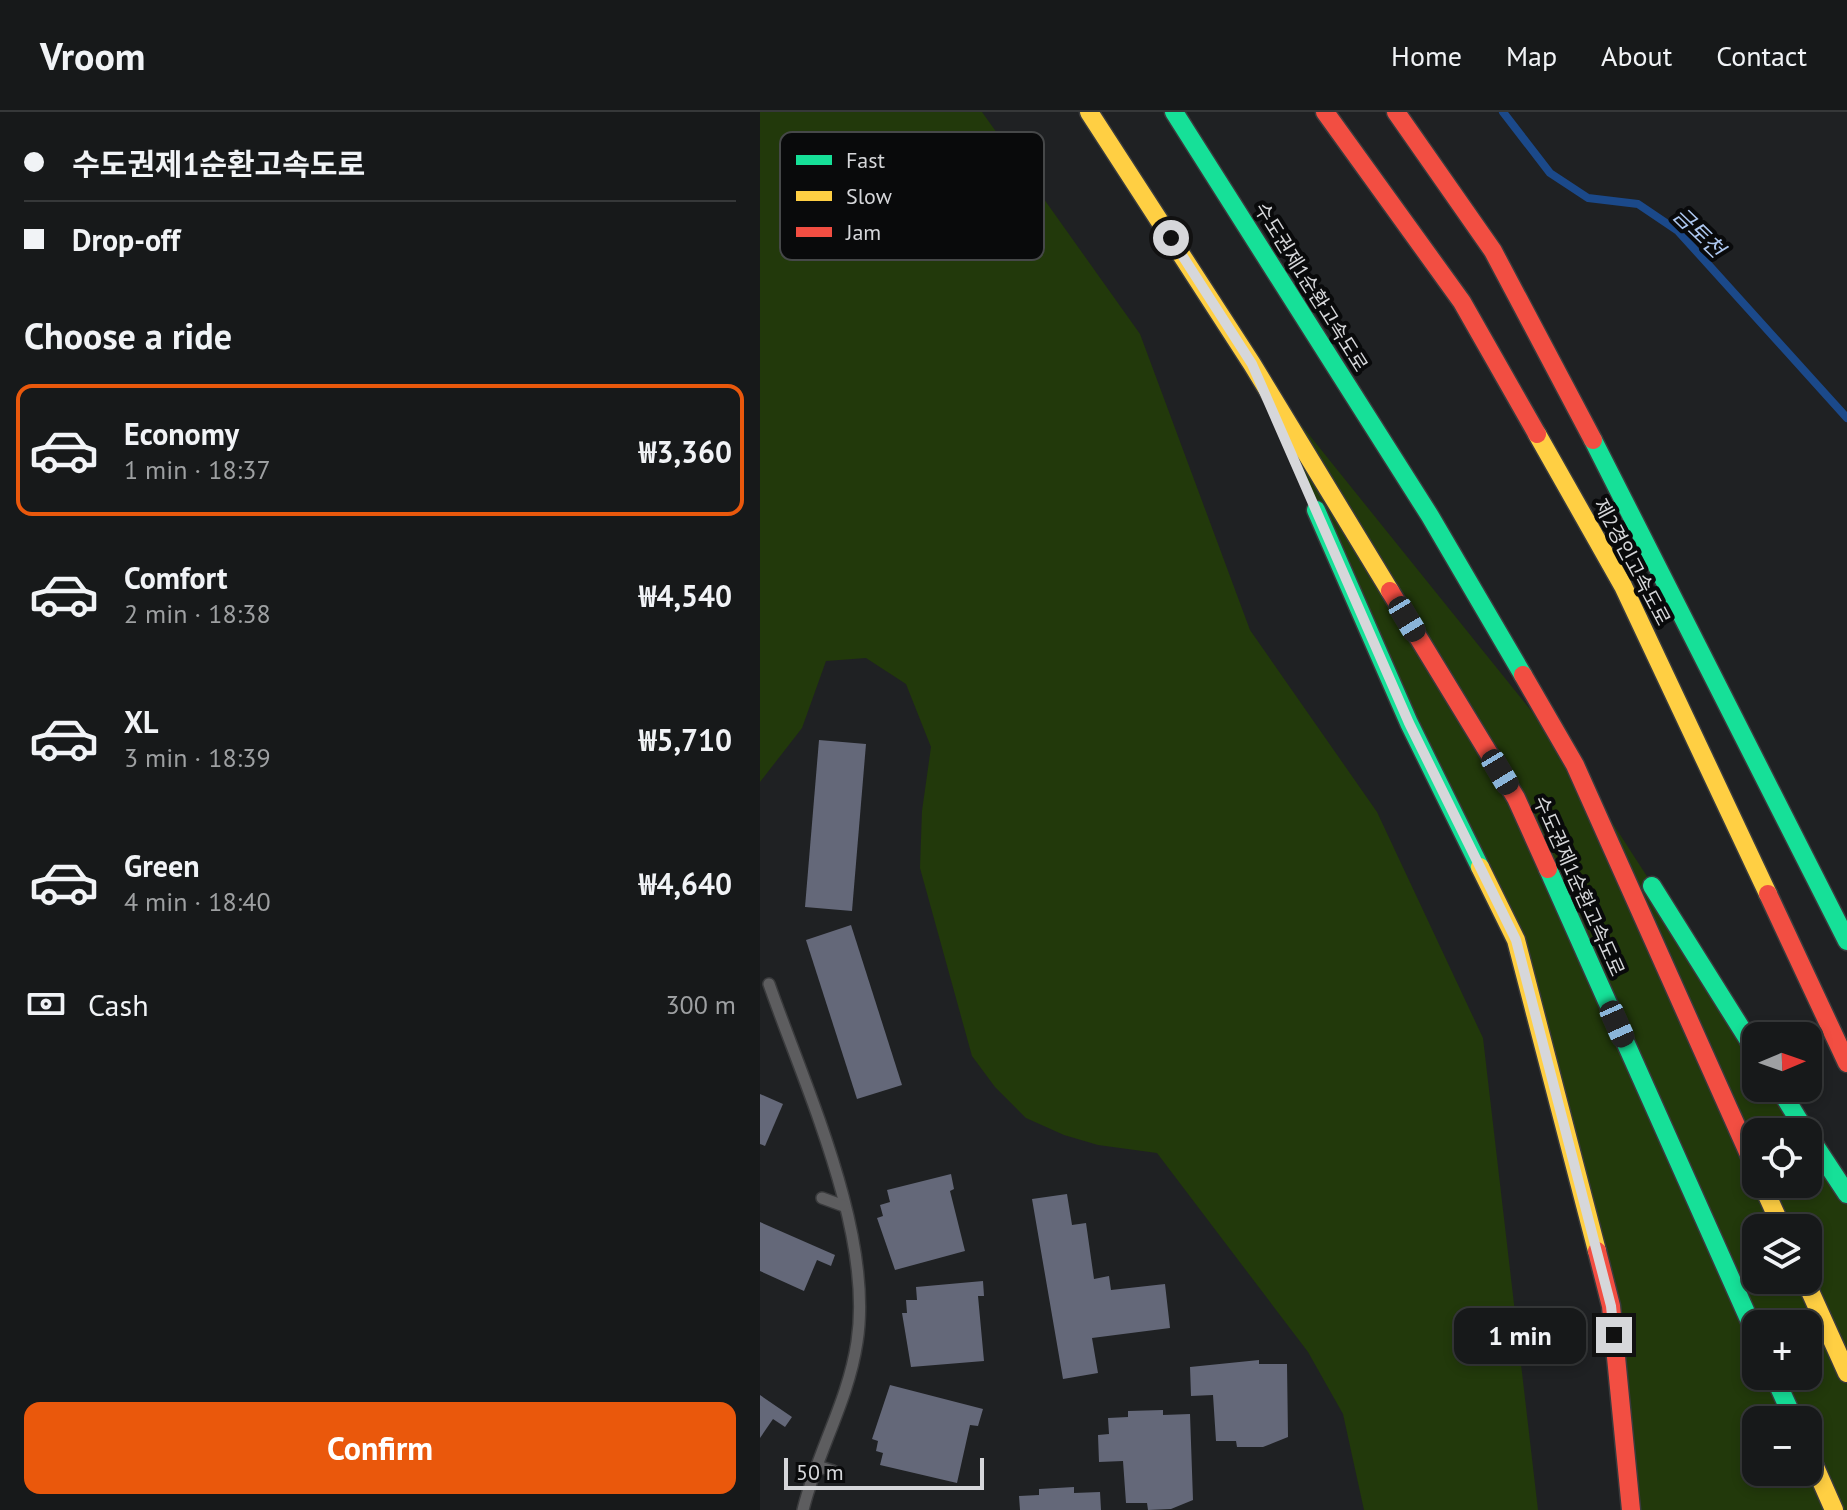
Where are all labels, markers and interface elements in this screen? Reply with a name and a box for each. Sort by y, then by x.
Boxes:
text: Vroom [40,31,145,80]
text: Home [1391,37,1462,74]
text: Map [1506,37,1557,74]
text: About [1601,37,1672,74]
text: Contact [1716,37,1807,74]
legend [780,132,1044,260]
text: 수도권제1순환고속도로 [72,144,365,183]
text: Fast [846,146,886,174]
text: Slow [846,182,892,210]
street label: 수도권제1순환고속도로 [1248,197,1374,377]
water label: 금토천 [1667,201,1733,265]
text: Jam [845,218,881,246]
text: Drop-off [72,220,180,259]
route start [1153,220,1189,256]
text: Choose a ride [24,312,232,359]
icon: car [28,414,100,486]
text: Economy [124,414,239,453]
text: ₩3,360 [639,432,732,471]
text: 1 min · 18:37 [124,453,271,486]
street label: 제2경인고속도로 [1588,494,1676,630]
icon: car [28,558,100,630]
text: Comfort [124,558,227,597]
text: ₩4,540 [639,576,732,615]
car [1384,592,1430,646]
text: 2 min · 18:38 [124,597,271,630]
icon: car [28,702,100,774]
text: XL [124,702,158,741]
text: ₩5,710 [639,720,732,759]
text: 3 min · 18:39 [124,741,271,774]
car [1477,745,1523,799]
street label: 수도권제1순환고속도로 [1527,792,1631,980]
icon: car [28,846,100,918]
text: Green [124,846,199,885]
text: ₩4,640 [639,864,732,903]
text: 4 min · 18:40 [124,885,271,918]
icon: cash [24,982,68,1026]
text: Cash [88,985,149,1024]
text: 300 m [665,988,736,1021]
car [1596,997,1638,1051]
north arrow [1742,1022,1822,1102]
map controls [1742,1022,1822,1486]
button: locate [1742,1118,1822,1198]
button: layers [1742,1214,1822,1294]
callout: 1 min [1454,1307,1586,1363]
button: + [1742,1310,1822,1390]
route end [1596,1317,1632,1353]
text: 1 min [1488,1319,1552,1352]
button: Confirm [24,1402,736,1494]
button: − [1742,1406,1822,1486]
scale bar [784,1454,984,1490]
text: 50 m [796,1458,844,1486]

